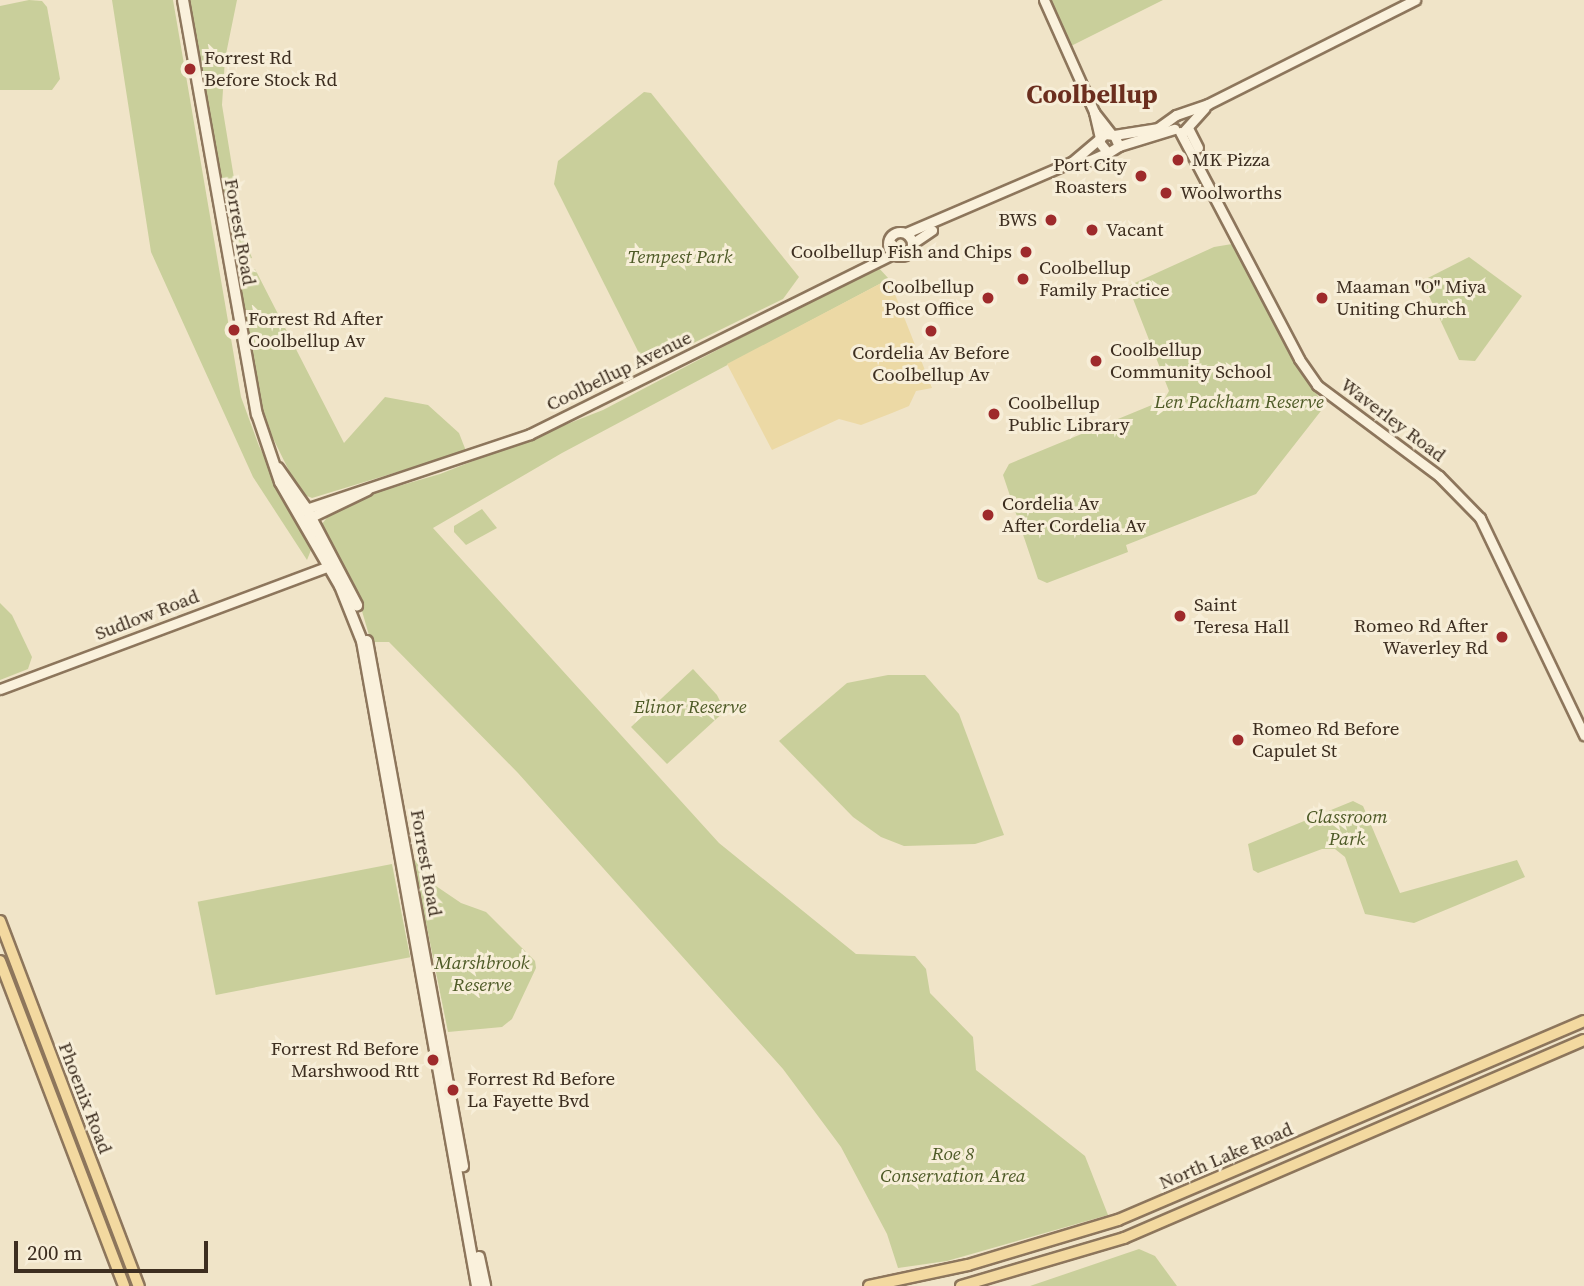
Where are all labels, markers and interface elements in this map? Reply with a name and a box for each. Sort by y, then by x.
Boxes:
place label: Forrest Rd Before Stock Rd [204,47,337,91]
marker: Forrest Rd Before Stock Rd [182,61,198,77]
district label: Coolbellup [1026,79,1158,111]
place label: MK Pizza [1192,149,1270,171]
marker: MK Pizza [1170,152,1186,168]
place label: Port City Roasters [1053,154,1127,198]
marker: Port City Roasters [1133,168,1149,184]
street label: Forrest Road [219,177,261,287]
place label: Woolworths [1180,182,1282,204]
marker: Woolworths [1158,185,1174,201]
place label: BWS [998,209,1037,231]
marker: BWS [1043,212,1059,228]
place label: Vacant [1106,219,1163,241]
marker: Vacant [1084,222,1100,238]
place label: Coolbellup Fish and Chips [791,241,1012,263]
marker: Coolbellup Fish and Chips [1018,244,1034,260]
park label: Tempest Park [628,246,732,268]
place label: Coolbellup Family Practice [1039,257,1170,301]
marker: Coolbellup Family Practice [1013,269,1033,289]
place label: Coolbellup Post Office [882,276,974,320]
place label: Maaman "O" Miya Uniting Church [1336,276,1487,320]
marker: Coolbellup Post Office [980,290,996,306]
marker: Maaman "O" Miya Uniting Church [1314,290,1330,306]
place label: Forrest Rd After Coolbellup Av [248,308,383,352]
marker: Forrest Rd After Coolbellup Av [226,322,242,338]
marker: Cordelia Av Before Coolbellup Av [923,323,939,339]
street label: Coolbellup Avenue [543,326,695,416]
place label: Coolbellup Community School [1110,339,1272,383]
place label: Cordelia Av Before Coolbellup Av [852,342,1010,386]
marker: Coolbellup Community School [1088,353,1104,369]
street label: Waverley Road [1336,373,1450,467]
park label: Len Packham Reserve [1154,391,1324,413]
place label: Coolbellup Public Library [1008,392,1129,436]
marker: Coolbellup Public Library [986,406,1002,422]
place label: Cordelia Av After Cordelia Av [1002,493,1146,537]
marker: Cordelia Av After Cordelia Av [980,507,996,523]
street label: Sudlow Road [92,585,202,645]
place label: Saint Teresa Hall [1194,594,1289,638]
marker: Saint Teresa Hall [1172,608,1188,624]
place label: Romeo Rd After Waverley Rd [1354,615,1488,659]
marker: Romeo Rd After Waverley Rd [1494,629,1510,645]
park label: Elinor Reserve [634,696,746,718]
place label: Romeo Rd Before Capulet St [1252,718,1400,762]
marker: Romeo Rd Before Capulet St [1230,732,1246,748]
park label: Classroom Park [1306,806,1388,850]
street label: Forrest Road [405,808,447,918]
park label: Marshbrook Reserve [435,952,529,996]
place label: Forrest Rd Before Marshwood Rtt [271,1038,419,1082]
street label: Phoenix Road [53,1039,117,1157]
marker: Forrest Rd Before Marshwood Rtt [425,1052,441,1068]
place label: Forrest Rd Before La Fayette Bvd [467,1068,615,1112]
marker: Forrest Rd Before La Fayette Bvd [445,1082,461,1098]
street label: North Lake Road [1156,1118,1296,1194]
park label: Roe 8 Conservation Area [880,1143,1026,1187]
scale bar [18,1226,212,1270]
text: 200 m [27,1238,82,1267]

